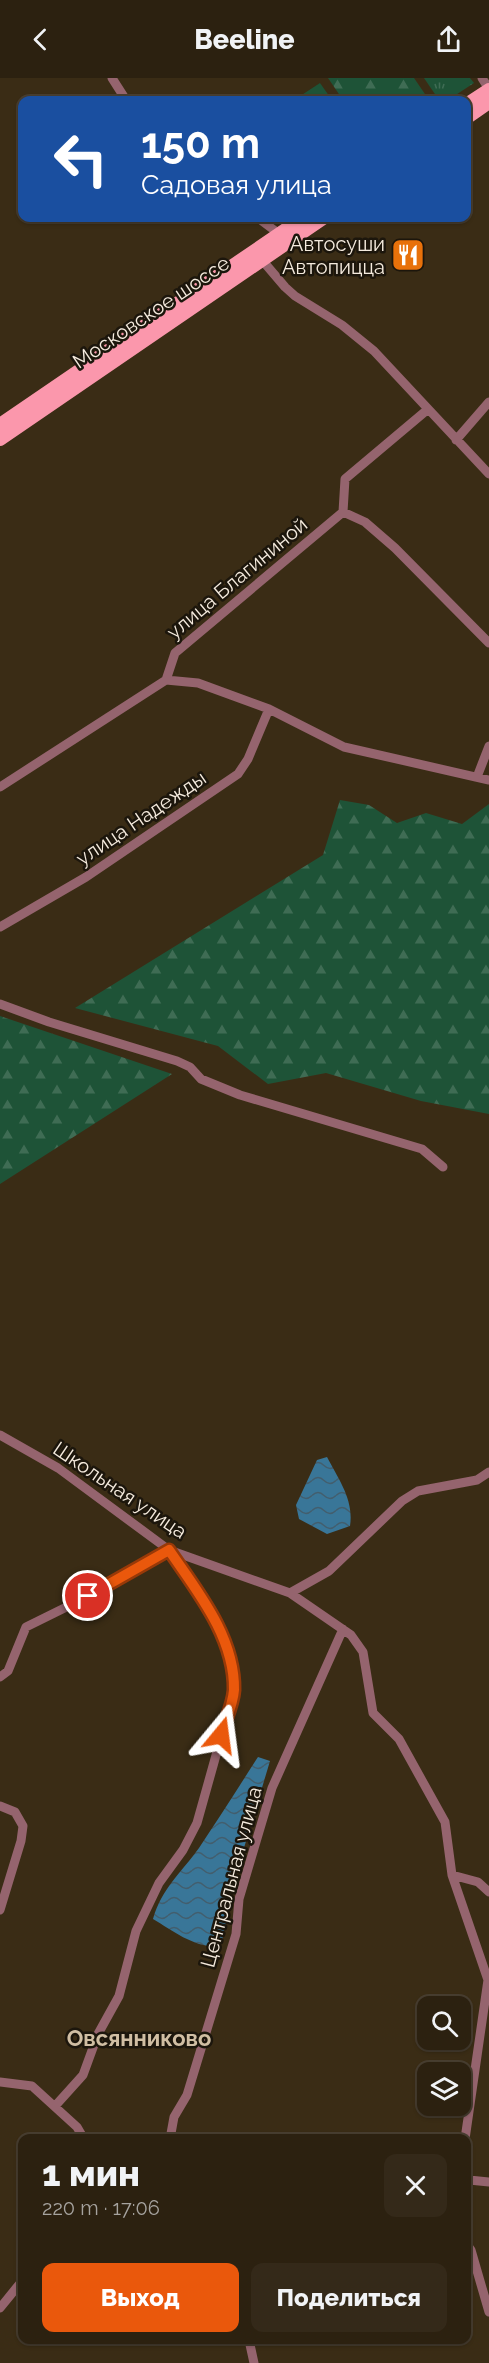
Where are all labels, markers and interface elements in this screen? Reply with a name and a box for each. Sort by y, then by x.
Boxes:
icon: back [24,23,57,56]
icon: share [432,23,465,56]
text: Beeline [194,24,295,55]
text: 150 m [141,119,260,168]
icon: left [42,120,120,198]
text: Садовая улица [141,169,332,200]
place label: Автосуши Автопицца [282,232,385,279]
restaurant icon: Автосуши Автопицца [390,237,426,273]
street label: Московское шоссе [68,251,234,373]
street label: улица Благининой [162,512,312,644]
street label: улица Надежды [71,766,211,870]
street label: Школьная улица [49,1436,191,1544]
pin [62,1570,113,1621]
icon: arrive [71,1579,104,1612]
position arrow [189,1703,253,1767]
street label: Центральная улица [195,1784,267,1970]
map controls [417,1996,471,2116]
button: search [417,1996,471,2050]
district label: Овсянниково [67,2025,211,2051]
button: layers [417,2062,471,2116]
text: 1 мин [42,2152,140,2194]
button: close [384,2154,447,2217]
text: 220 m · 17:06 [42,2196,160,2220]
button: Выход [42,2263,239,2332]
button: Поделиться [251,2263,447,2332]

